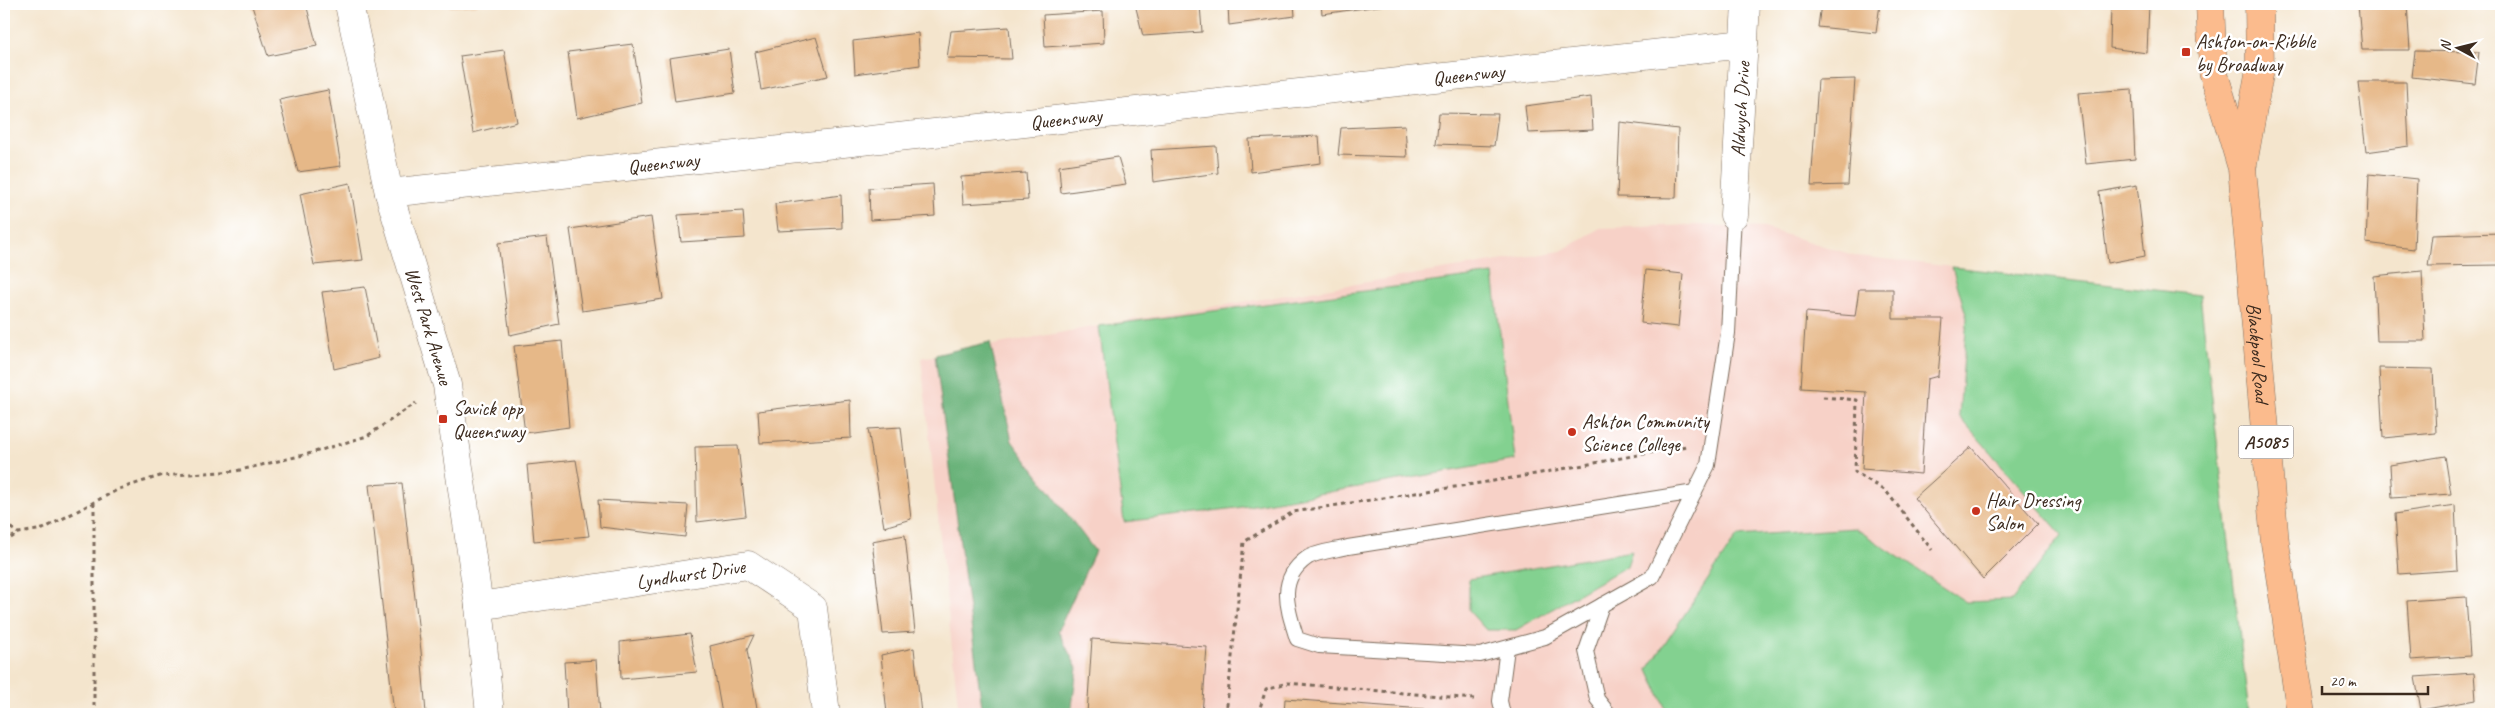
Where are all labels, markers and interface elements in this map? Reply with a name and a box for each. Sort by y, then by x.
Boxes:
north arrow [2432,22,2482,72]
place label: Ashton-on-Ribble by Broadway [2196,29,2317,77]
text: N [2437,39,2455,52]
marker: Ashton-on-Ribble by Broadway [2180,46,2192,58]
street label: Queensway [1431,58,1508,91]
street label: Aldwych Drive [1725,59,1755,158]
street label: Queensway [1029,102,1105,135]
street label: Queensway [626,146,703,179]
street label: West Park Avenue [400,264,459,389]
street label: Blackpool Road [2241,302,2275,407]
place label: Savick opp Queensway [453,396,527,444]
place label: Ashton Community Science College [1582,409,1711,457]
marker: Savick opp Queensway [437,413,449,425]
marker: Ashton Community Science College [1566,426,1578,438]
road number: A5085 [2238,426,2294,458]
place label: Hair Dressing Salon [1986,488,2082,536]
marker: Hair Dressing Salon [1970,505,1982,517]
street label: Lyndhurst Drive [634,553,748,594]
scale bar [2322,663,2429,695]
text: 20 m [2330,672,2357,691]

